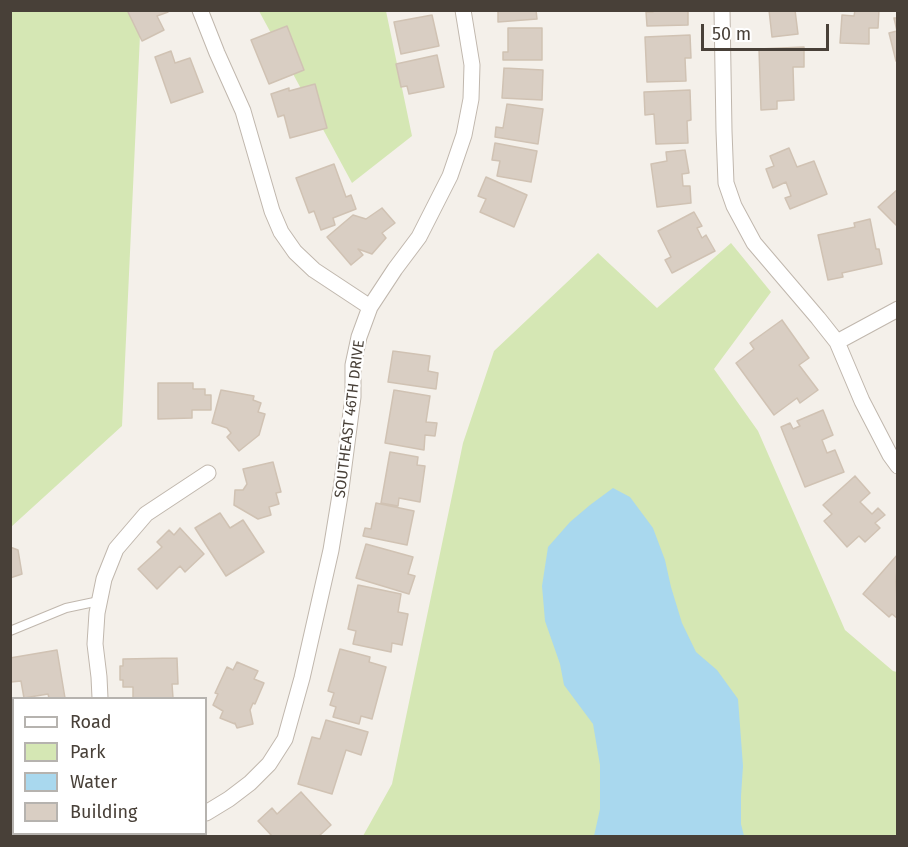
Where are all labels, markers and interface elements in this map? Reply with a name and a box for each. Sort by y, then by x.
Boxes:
scale bar [704,12,832,50]
text: 50 m [712,23,751,45]
street label: SOUTHEAST 46TH DRIVE [331,339,369,499]
legend [12,697,207,835]
text: Road [70,711,112,733]
text: Park [70,741,105,763]
text: Water [70,771,117,793]
text: Building [70,801,137,823]

